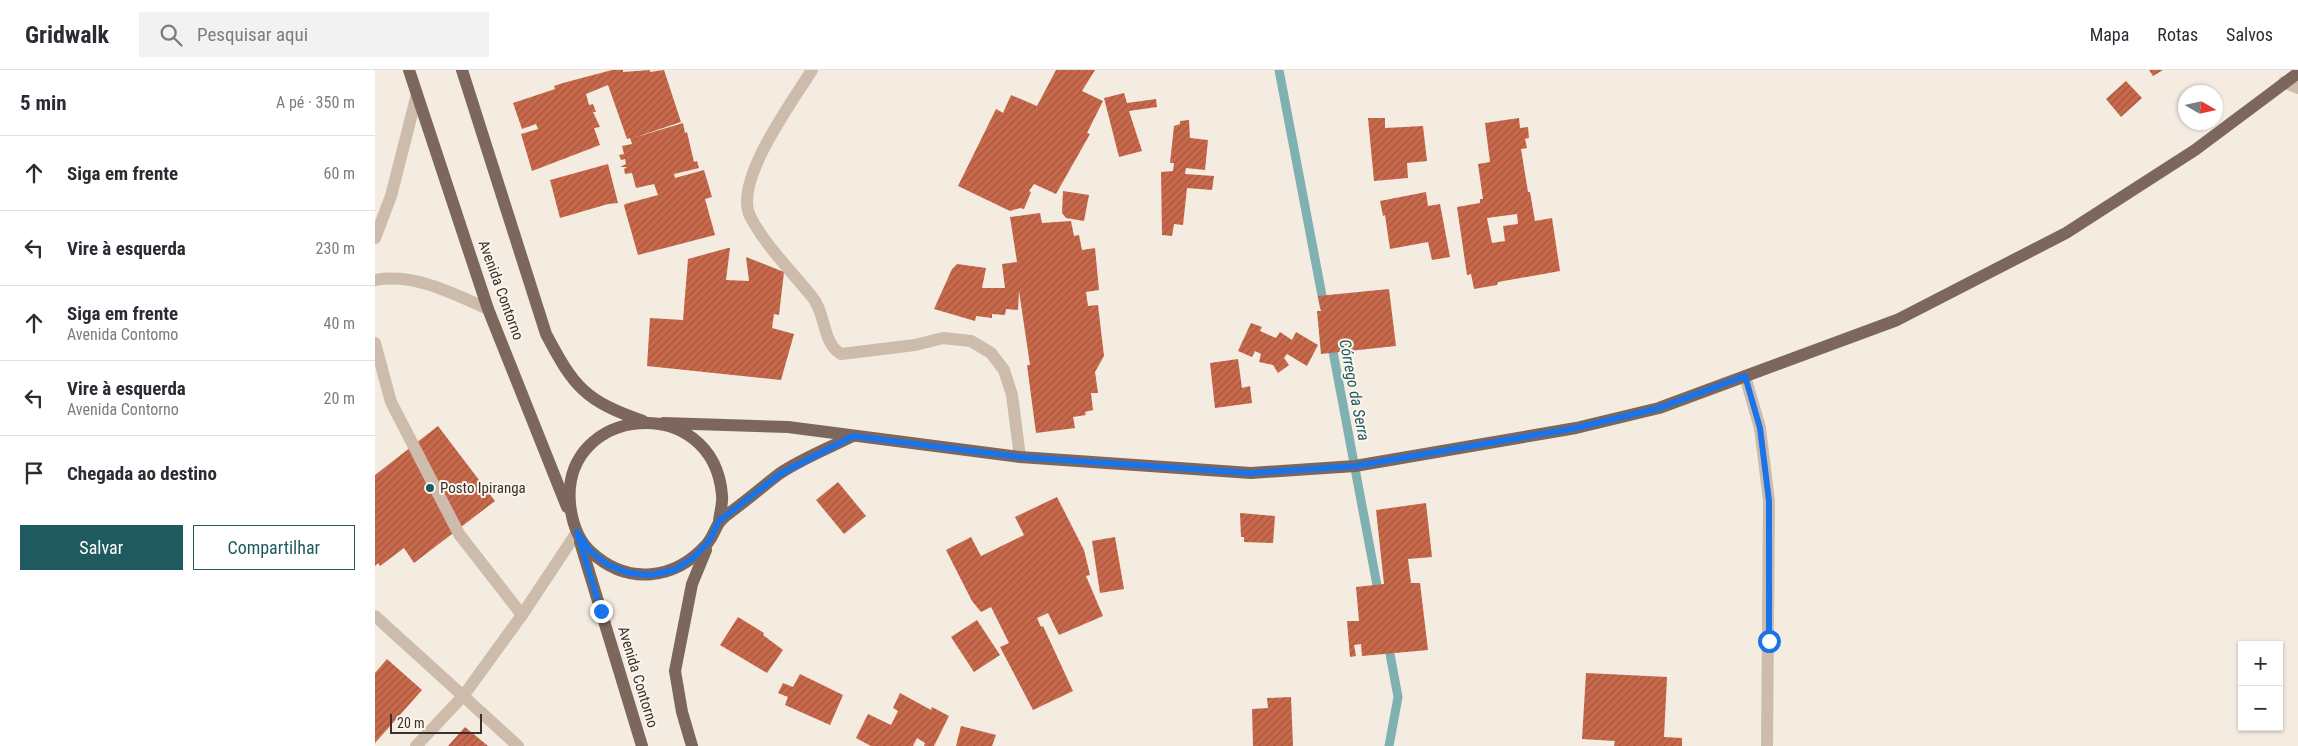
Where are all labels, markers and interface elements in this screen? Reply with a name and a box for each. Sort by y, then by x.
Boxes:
search box [139,12,489,57]
text: Gridwalk [25,21,109,49]
icon: search [157,21,185,49]
text: Pesquisar aqui [197,23,308,46]
text: Mapa [2090,24,2129,45]
text: Rotas [2157,24,2198,45]
text: Salvos [2226,24,2273,45]
north arrow [2178,85,2223,130]
text: 5 min [20,91,67,115]
text: A pé · 350 m [276,93,355,112]
icon: ahead [20,159,48,187]
text: Siga em frente [67,162,178,185]
text: 60 m [323,164,355,183]
icon: left [20,234,48,262]
text: Vire à esquerda [67,237,186,260]
street label: Avenida Contorno [475,238,527,342]
text: 230 m [316,239,355,258]
text: Siga em frente [67,302,178,325]
icon: ahead [20,309,48,337]
text: 40 m [323,314,355,333]
text: Avenida Contomo [67,325,178,344]
water label: Córrego da Serra [1335,338,1374,442]
text: Vire à esquerda [67,377,186,400]
icon: left [20,384,48,412]
text: 20 m [323,389,355,408]
text: Avenida Contorno [67,400,179,419]
icon: arrive [20,459,48,487]
text: Chegada ao destino [67,462,217,485]
place label: Posto Ipiranga [440,479,526,497]
marker: Posto Ipiranga [424,482,436,494]
button: Salvar [20,525,183,570]
button: Compartilhar [193,525,355,570]
route end [590,600,613,623]
street label: Avenida Contorno [614,624,662,730]
route start [1758,630,1781,653]
map controls [2238,641,2283,731]
button: + [2238,641,2283,686]
button: − [2238,686,2283,731]
scale bar [390,711,483,734]
text: 20 m [397,715,425,731]

